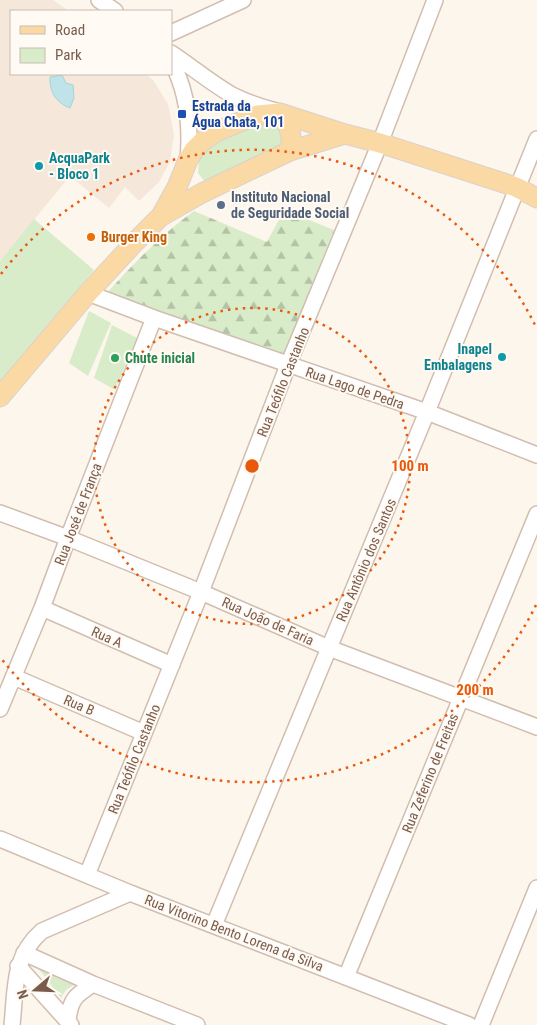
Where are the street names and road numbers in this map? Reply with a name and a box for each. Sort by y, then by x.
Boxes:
street label: Rua Teófilo Castanho [254,325,312,439]
street label: Rua Lago de Pedra [304,364,406,412]
street label: Rua José de França [51,461,105,567]
street label: Rua Antônio dos Santos [333,496,399,624]
street label: Rua João de Faria [220,594,316,648]
street label: Rua A [89,623,125,651]
street label: Rua B [61,691,97,719]
street label: Rua Teófilo Castanho [105,702,163,816]
street label: Rua Zeferino de Freitas [399,711,461,835]
street label: Rua Vitorino Bento Lorena da Silva [142,891,326,975]

